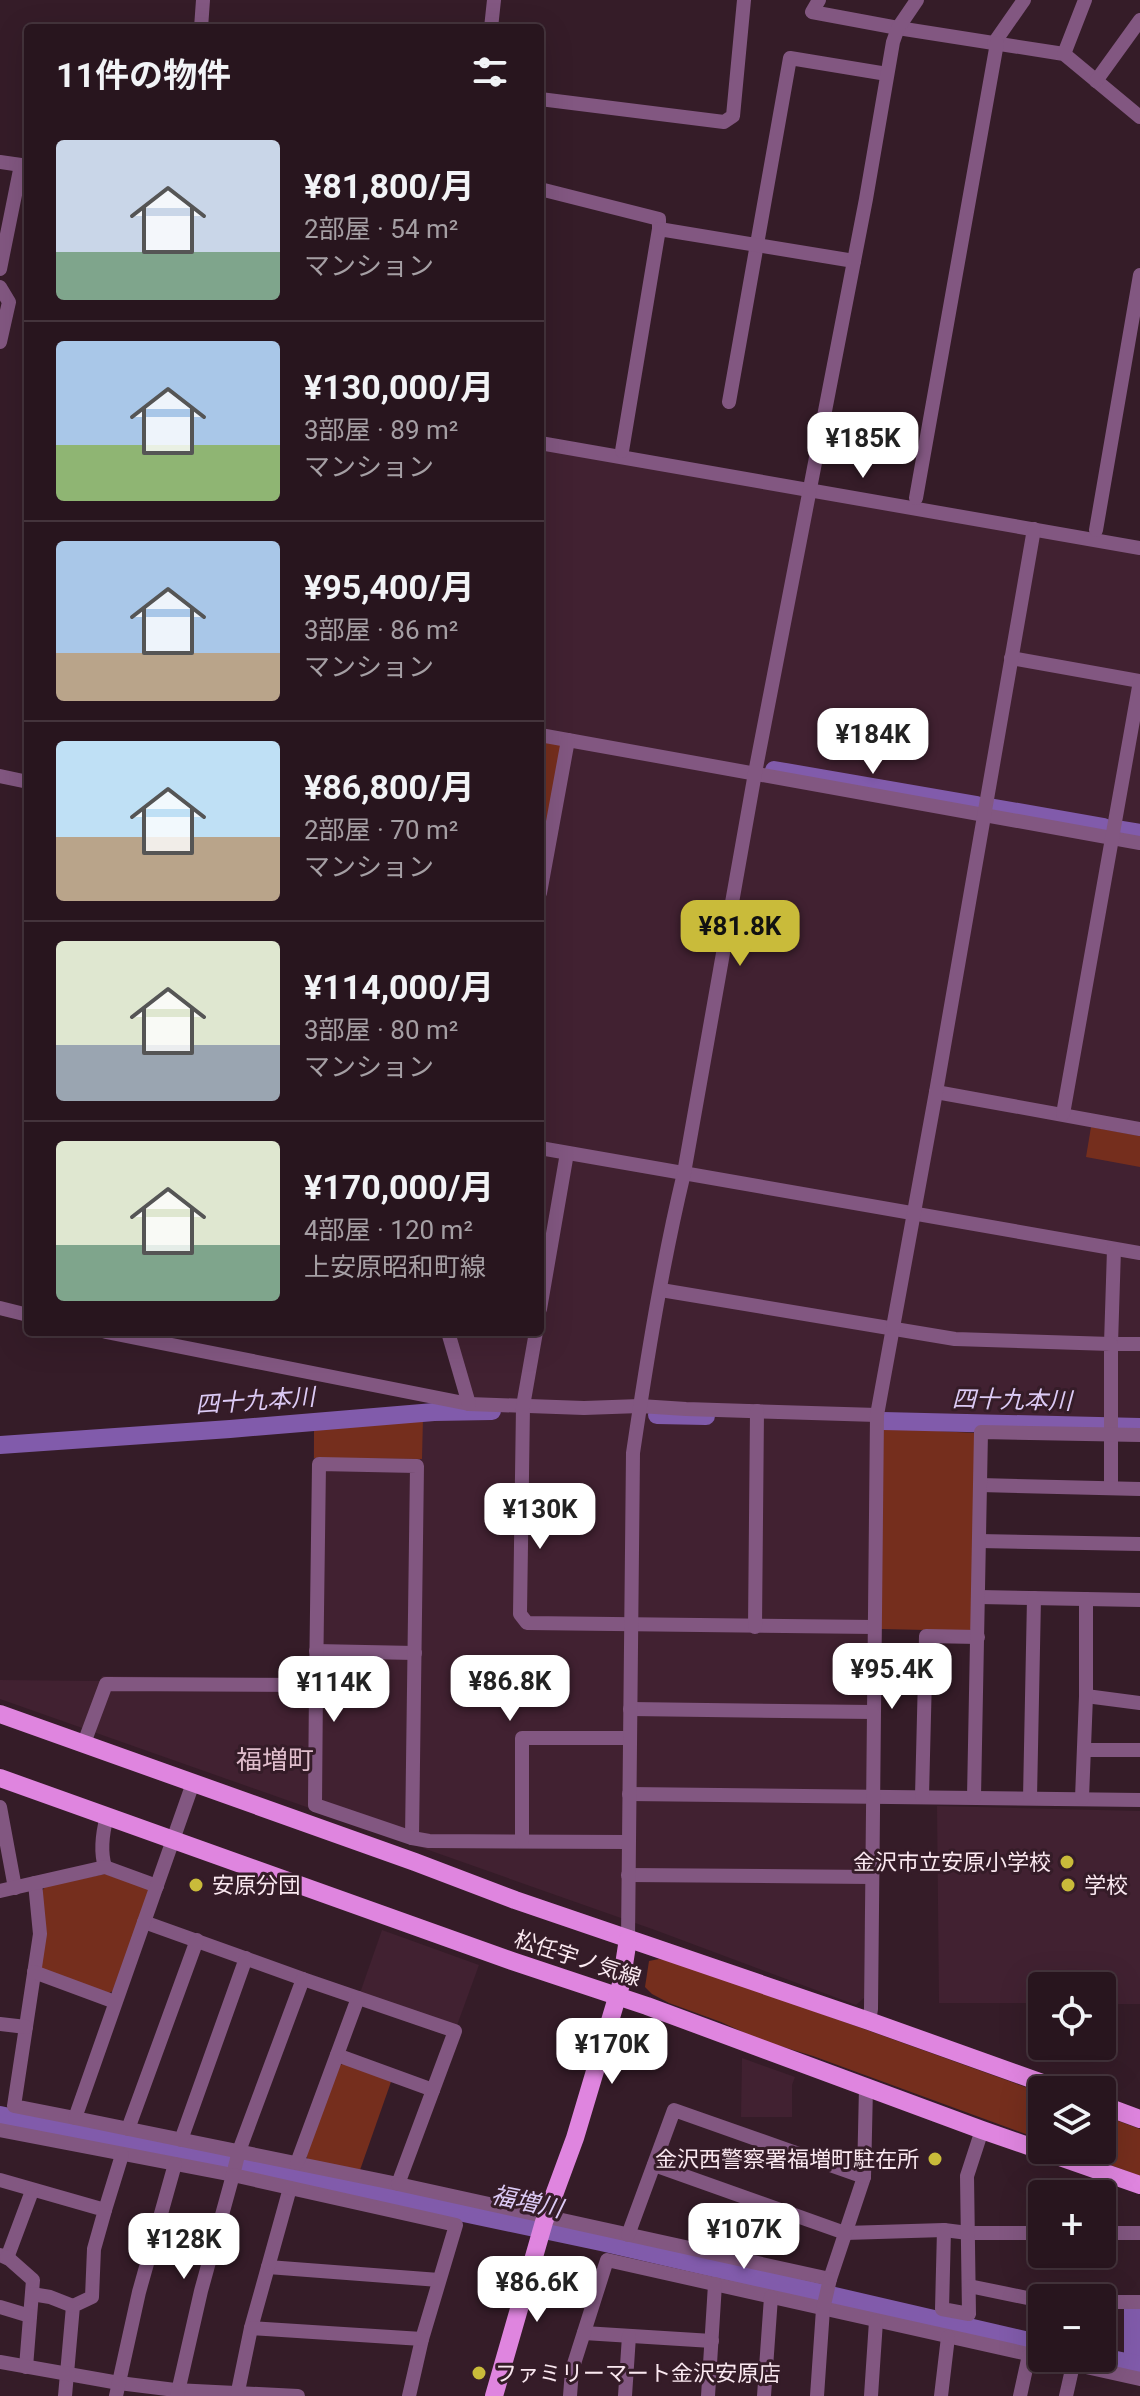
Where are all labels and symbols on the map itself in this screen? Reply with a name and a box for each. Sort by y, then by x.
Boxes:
pin: ¥185K [807,412,919,480]
pin: ¥184K [817,708,929,776]
pin: ¥81.8K [675,900,805,968]
water label: 四十九本川 [194,1383,319,1419]
water label: 四十九本川 [952,1385,1075,1415]
pin: ¥130K [484,1483,596,1551]
pin: ¥95.4K [827,1643,957,1711]
pin: ¥86.8K [445,1655,575,1723]
pin: ¥114K [278,1656,390,1724]
district label: 福増町 [236,1745,314,1775]
place label: 金沢市立安原小学校 [853,1850,1051,1875]
marker: 金沢市立安原小学校 [1058,1853,1076,1871]
place label: 安原分団 [212,1873,300,1898]
place label: 学校 [1084,1873,1128,1898]
marker: 安原分団 [187,1876,205,1894]
marker: 学校 [1059,1876,1077,1894]
street label: 松任宇ノ気線 [511,1926,644,1991]
pin: ¥170K [556,2018,668,2086]
place label: 金沢西警察署福増町駐在所 [655,2147,919,2172]
marker: 金沢西警察署福増町駐在所 [926,2150,944,2168]
water label: 福増川 [489,2181,568,2224]
pin: ¥107K [688,2203,800,2271]
pin: ¥128K [128,2213,240,2281]
pin: ¥86.6K [472,2256,602,2324]
place label: ファミリーマート金沢安原店 [495,2361,781,2386]
marker: ファミリーマート金沢安原店 [470,2364,488,2382]

